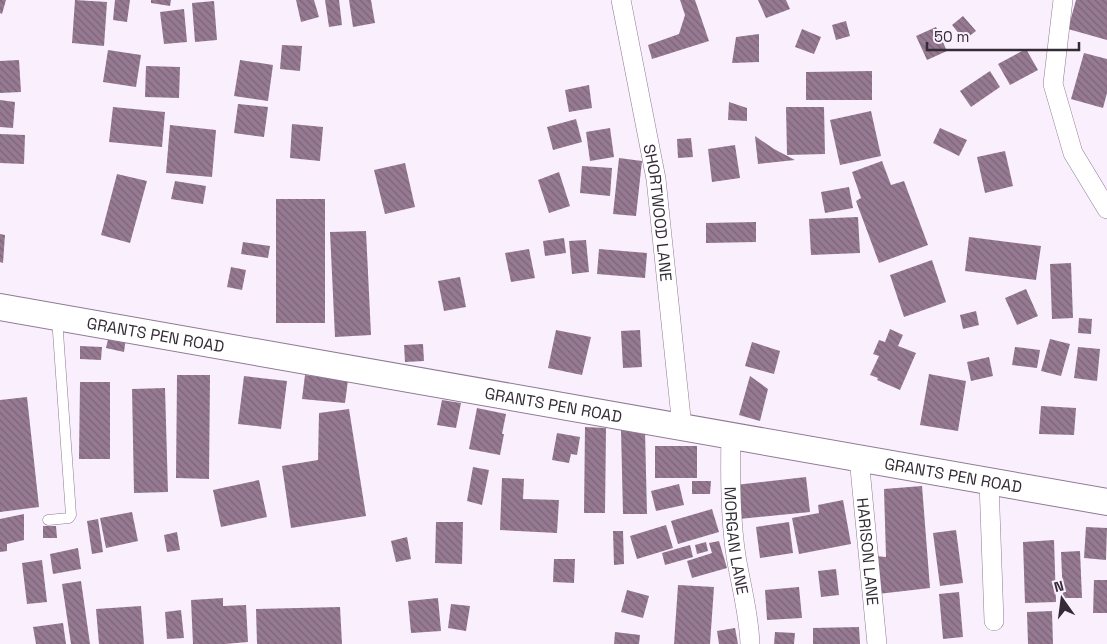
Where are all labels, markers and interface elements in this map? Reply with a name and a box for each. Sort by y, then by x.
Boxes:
scale bar [927,20,1080,52]
text: 50 m [934,27,969,46]
street label: SHORTWOOD LANE [638,142,677,282]
street label: GRANTS PEN ROAD [85,312,226,357]
street label: GRANTS PEN ROAD [483,383,624,427]
street label: GRANTS PEN ROAD [883,453,1024,498]
street label: MORGAN LANE [720,486,753,597]
street label: HARISON LANE [852,497,883,607]
north arrow [1037,574,1087,624]
text: N [1052,577,1066,596]

